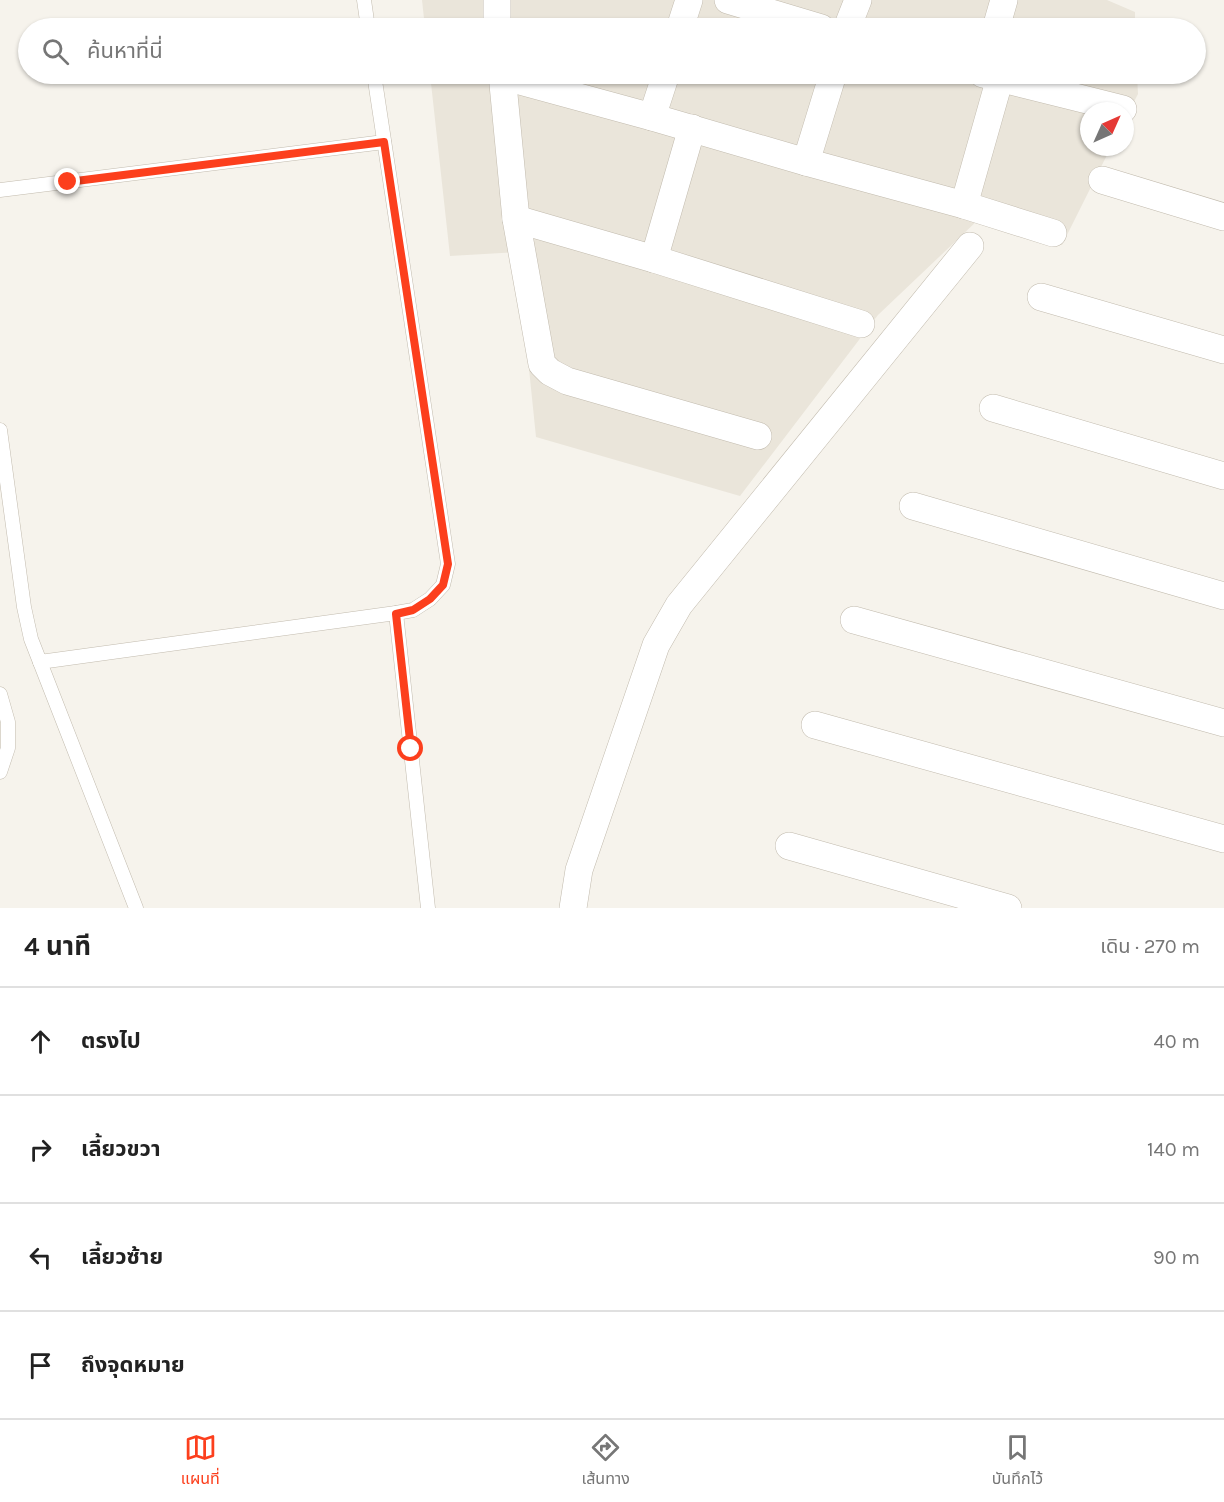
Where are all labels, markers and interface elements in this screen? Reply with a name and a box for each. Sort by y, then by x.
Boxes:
search box [18,18,1206,84]
icon: search [39,35,72,68]
text: ค้นหาที่นี่ [87,38,163,64]
north arrow [1080,102,1134,156]
route end [54,168,80,194]
route start [397,735,423,761]
text: 4 นาที [24,931,91,962]
text: เดิน · 270 m [1100,935,1200,958]
icon: ahead [24,1025,57,1058]
text: ตรงไป [81,1028,141,1054]
text: 40 m [1154,1030,1200,1053]
icon: right [24,1133,57,1166]
text: เลี้ยวขวา [81,1136,161,1162]
text: 140 m [1147,1138,1200,1161]
icon: left [24,1241,57,1274]
text: เลี้ยวซ้าย [81,1244,163,1270]
text: 90 m [1153,1246,1200,1269]
icon: arrive [24,1349,57,1382]
text: ถึงจุดหมาย [81,1352,185,1378]
tab: แผนที่ [181,1431,220,1491]
tab: เส้นทาง [582,1431,630,1491]
tab: บันทึกไว้ [992,1431,1043,1491]

